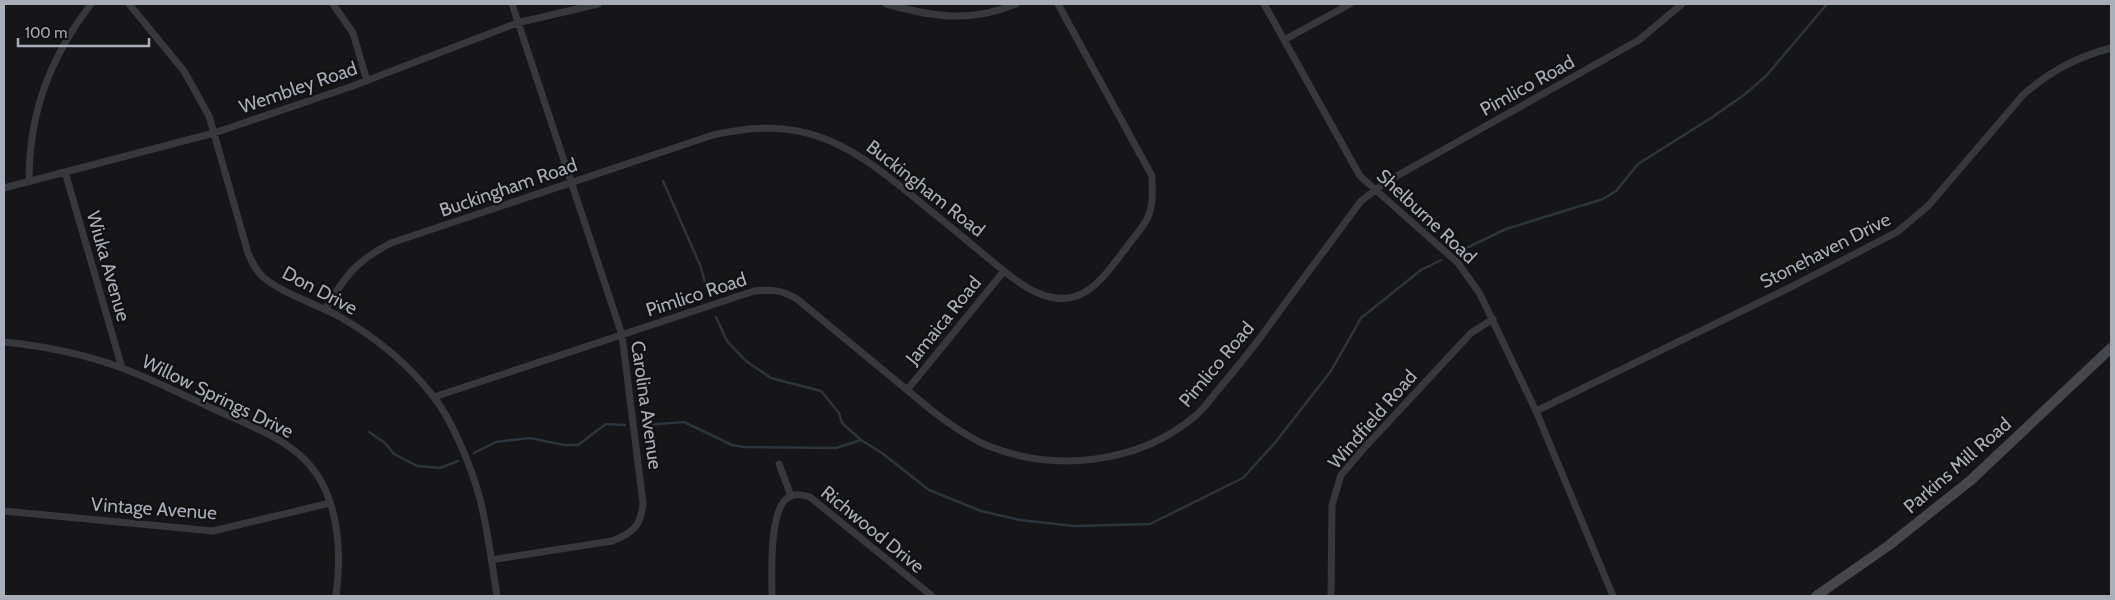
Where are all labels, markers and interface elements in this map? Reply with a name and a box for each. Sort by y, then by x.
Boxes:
scale bar [18,15,149,47]
text: 100 m [25,24,67,42]
street label: Pimlico Road [1476,50,1578,121]
street label: Wembley Road [236,57,360,118]
street label: Buckingham Road [862,135,990,242]
street label: Buckingham Road [436,153,580,222]
street label: Shelburne Road [1372,164,1481,268]
street label: Wiuka Avenue [82,208,135,324]
street label: Stonehaven Drive [1756,208,1895,293]
street label: Don Drive [278,261,361,320]
street label: Pimlico Road [643,267,749,322]
street label: Jamaica Road [900,272,986,370]
street label: Pimlico Road [1174,317,1259,412]
street label: Carolina Avenue [626,339,667,471]
street label: Willow Springs Drive [138,350,297,443]
street label: Windfield Road [1323,365,1422,473]
street label: Parkins Mill Road [1899,412,2016,518]
street label: Richwood Drive [816,481,929,578]
street label: Vintage Avenue [90,493,218,524]

